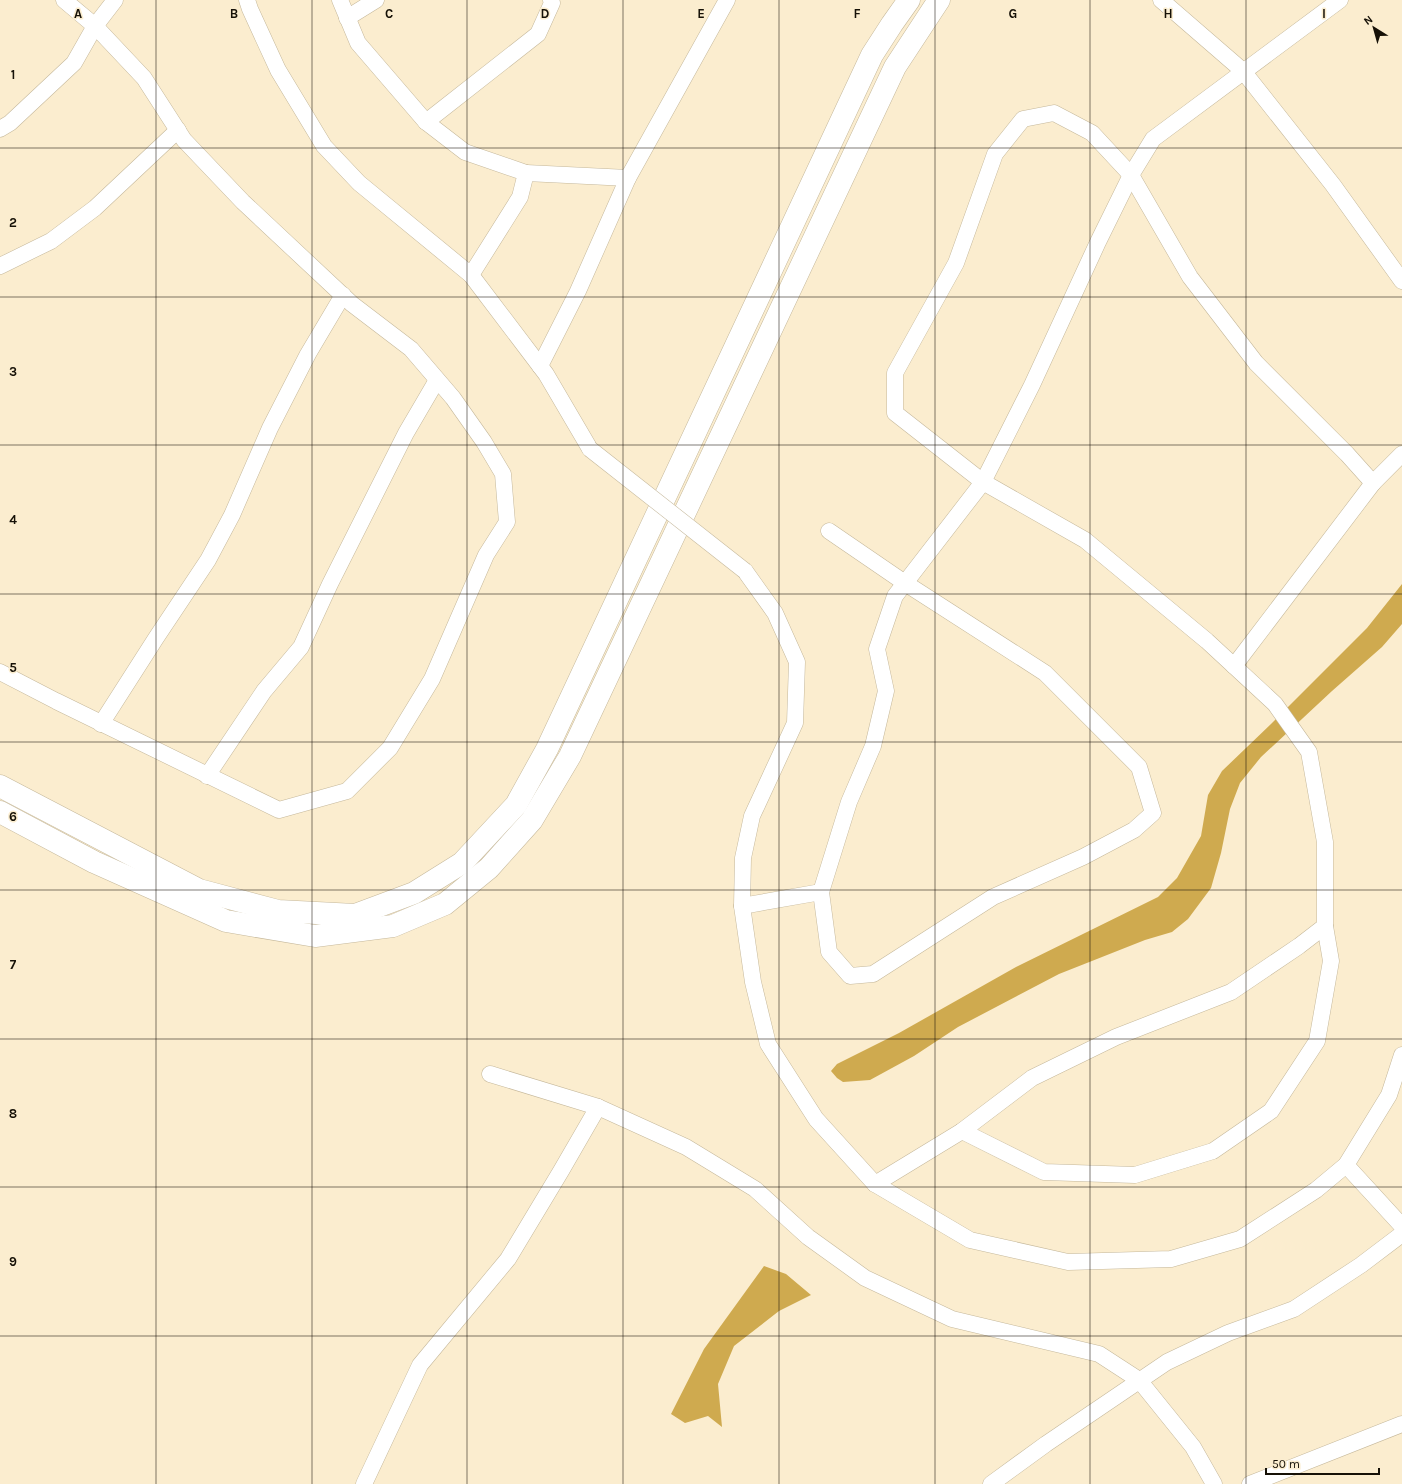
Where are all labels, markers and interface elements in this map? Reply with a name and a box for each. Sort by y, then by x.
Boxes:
text: A [74,6,82,21]
text: B [230,6,238,21]
text: C [385,6,393,21]
text: D [541,6,550,21]
text: E [697,6,705,21]
text: F [853,6,861,21]
text: G [1009,6,1017,21]
text: H [1163,6,1173,21]
text: I [1322,6,1326,21]
north arrow [1354,8,1394,48]
text: N [1361,13,1375,28]
text: 1 [11,67,15,82]
text: 2 [9,215,17,230]
text: 3 [9,364,17,379]
text: 4 [9,512,17,527]
text: 5 [9,660,17,675]
text: 6 [9,809,17,824]
text: 7 [10,957,17,972]
text: 8 [9,1106,17,1121]
text: 9 [9,1254,17,1269]
scale bar [1266,1450,1379,1476]
text: 50 m [1272,1457,1300,1471]

